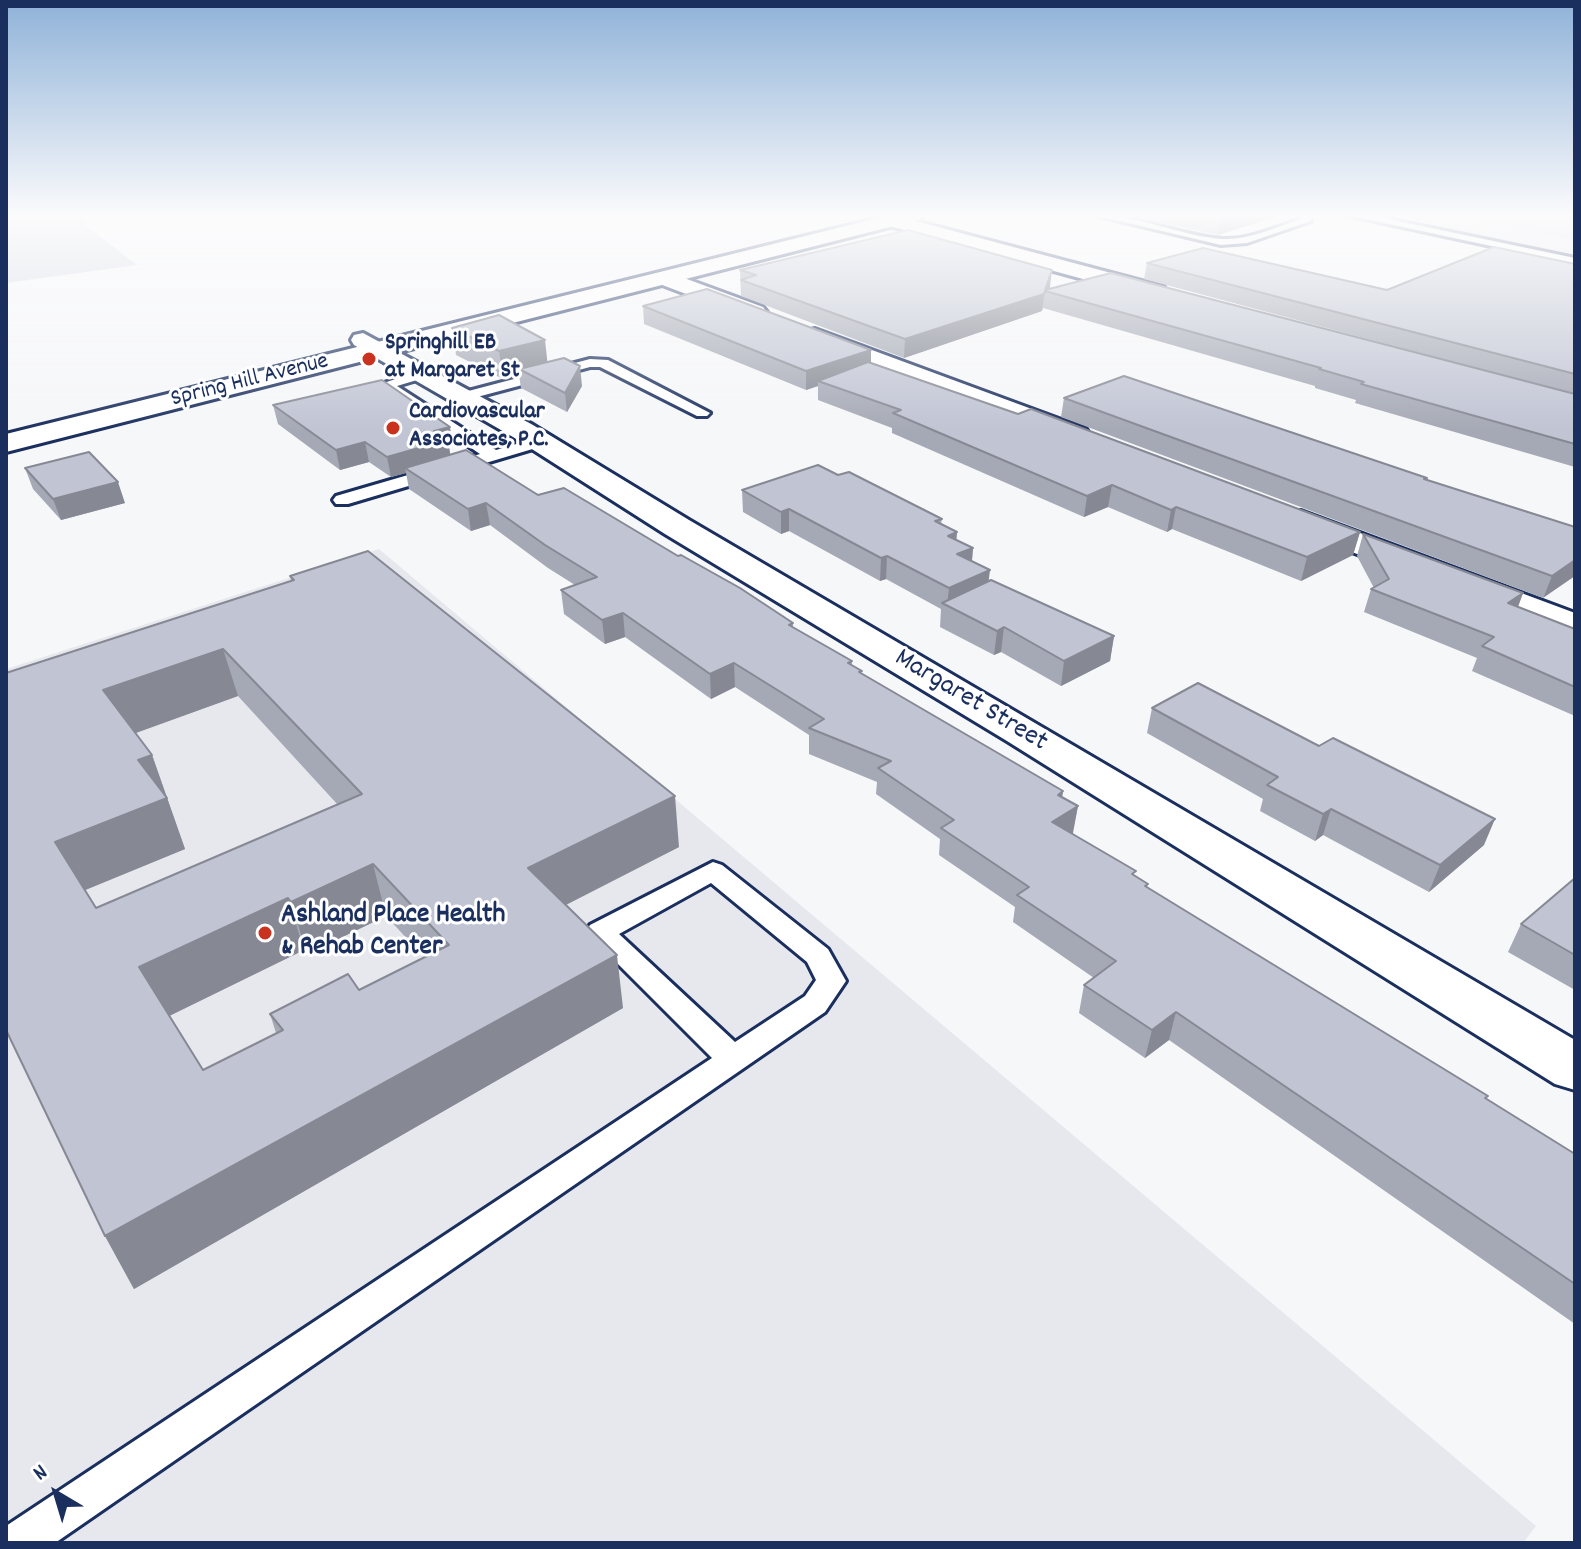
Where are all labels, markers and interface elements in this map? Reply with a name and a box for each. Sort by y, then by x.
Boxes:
place label: Springhill EB at Margaret St [385,331,520,387]
street label: Spring Hill Avenue [168,349,332,415]
marker: Springhill EB at Margaret St [360,350,378,368]
place label: Cardiovascular Associates, P.C. [409,400,549,456]
marker: Cardiovascular Associates, P.C. [384,419,402,437]
street label: Margaret Street [887,643,1053,761]
place label: Ashland Place Health & Rehab Center [281,900,505,966]
marker: Ashland Place Health & Rehab Center [256,924,274,942]
north arrow [16,1453,96,1533]
text: N [27,1458,55,1489]

